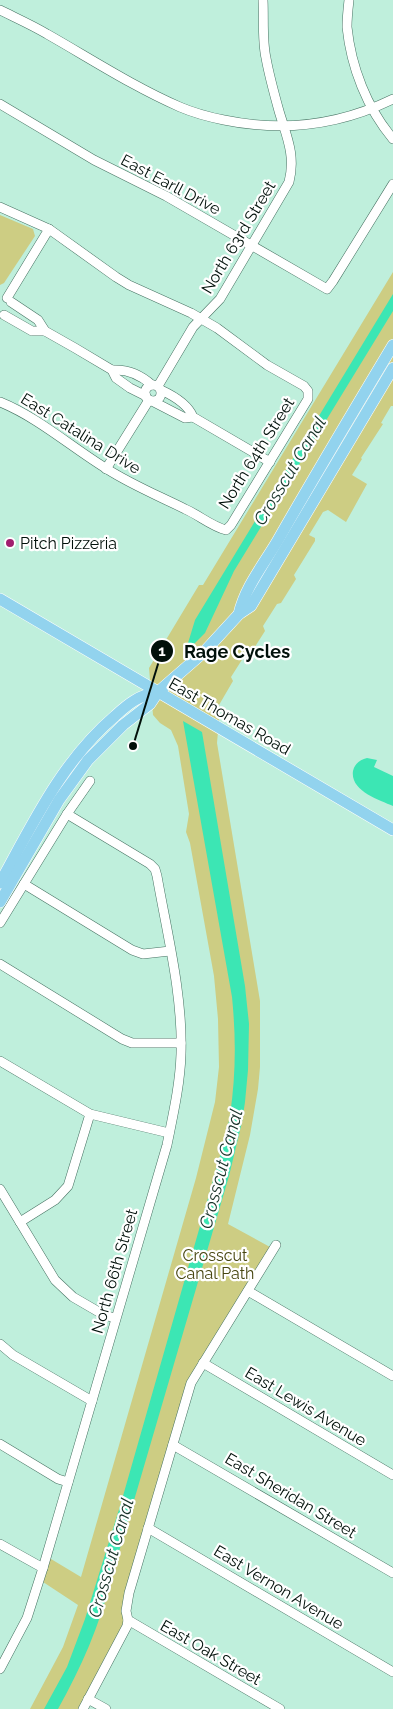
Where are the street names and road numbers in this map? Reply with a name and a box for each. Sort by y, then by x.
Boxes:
street label: East Earll Drive [118,150,224,219]
street label: North 63rd Street [197,177,280,297]
street label: East Catalina Drive [17,389,144,478]
street label: North 64th Street [215,394,299,512]
street label: East Thomas Road [166,674,294,759]
street label: North 66th Street [88,1206,142,1336]
street label: East Lewis Avenue [242,1363,370,1450]
street label: East Sheridan Street [222,1449,360,1542]
street label: East Vernon Avenue [211,1541,347,1634]
street label: East Oak Street [157,1616,265,1689]

